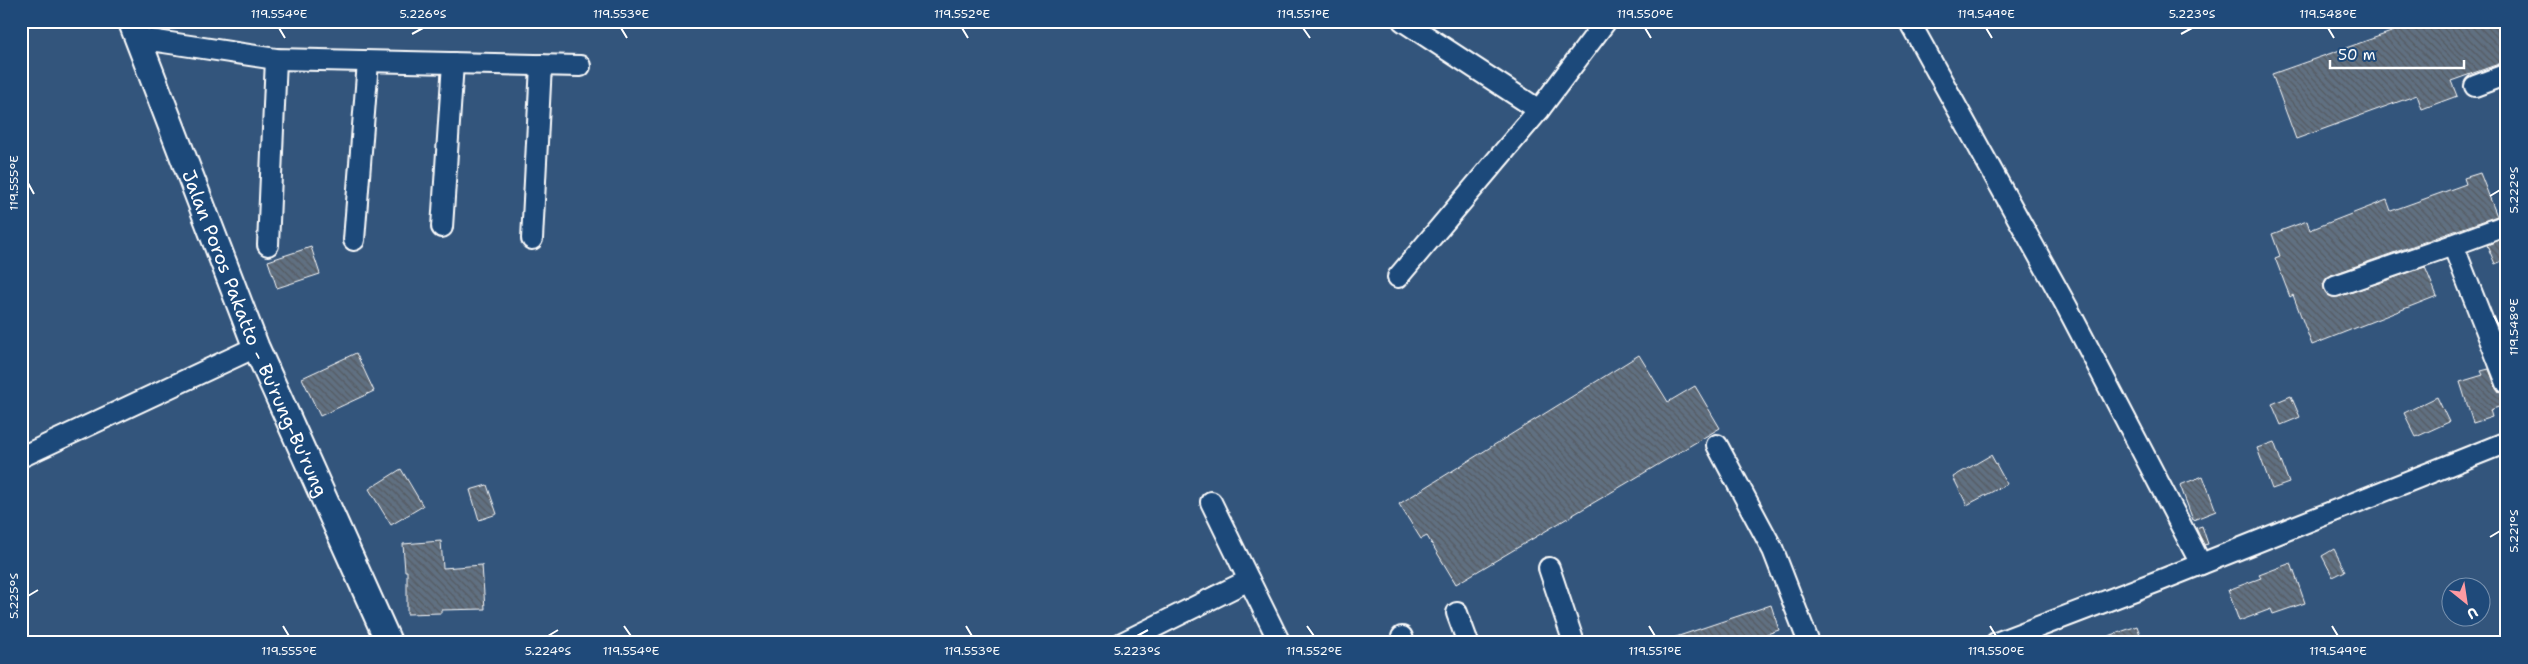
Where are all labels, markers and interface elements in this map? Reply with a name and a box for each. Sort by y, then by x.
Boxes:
text: 119.554°E [251,6,307,22]
text: 5.226°S [400,6,447,22]
text: 119.553°E [593,6,649,22]
text: 119.552°E [934,6,990,22]
text: 119.551°E [1277,6,1329,22]
text: 119.550°E [1617,6,1673,22]
text: 119.549°E [1957,6,2015,22]
text: 5.223°S [2169,6,2216,22]
text: 119.548°E [2299,6,2357,22]
scale bar [2330,38,2464,70]
text: 50 m [2338,45,2376,65]
text: 119.555°E [6,155,22,211]
street label: Jalan Poros Pakatto - Bu'rung-Bu'rung [176,166,334,501]
text: 5.222°S [2506,166,2522,213]
text: 119.548°E [2506,298,2522,356]
text: 5.221°S [2506,509,2522,553]
text: 5.225°S [6,573,22,619]
north arrow [2440,576,2490,626]
text: U [2464,603,2481,623]
text: 119.555°E [261,643,317,659]
text: 5.224°S [525,643,572,659]
text: 119.554°E [603,643,659,659]
text: 119.553°E [944,643,1000,659]
text: 5.223°S [1114,643,1161,659]
text: 119.552°E [1286,643,1342,659]
text: 119.551°E [1629,643,1681,659]
text: 119.550°E [1968,643,2024,659]
text: 119.549°E [2309,643,2367,659]

